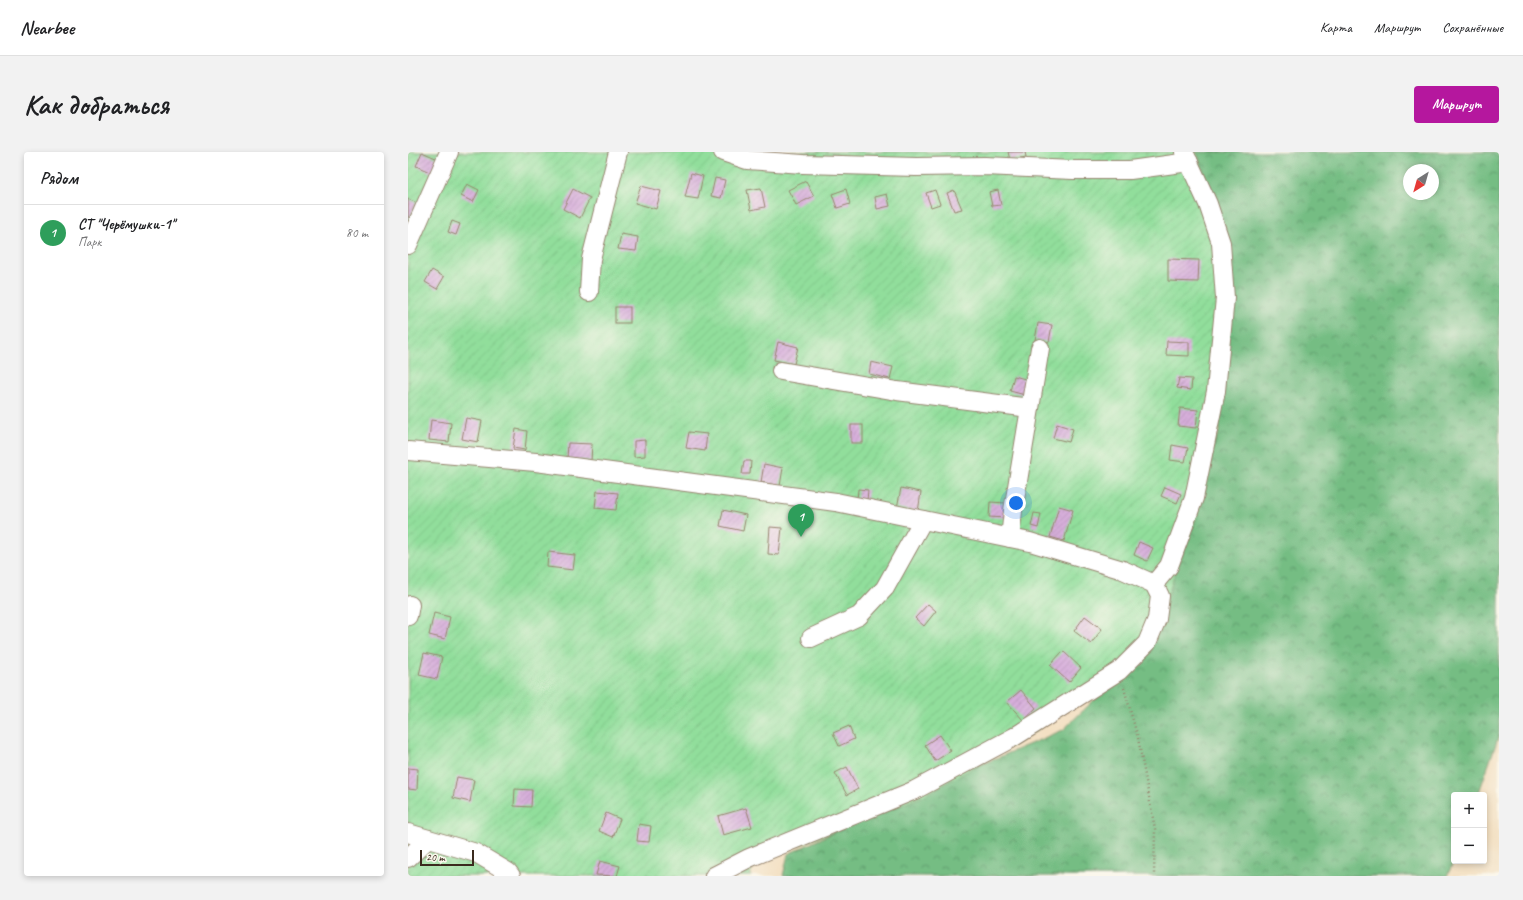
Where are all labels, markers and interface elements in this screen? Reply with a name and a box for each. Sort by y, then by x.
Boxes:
text: Nearbee [20,16,74,40]
text: Карта [1320,19,1352,36]
text: Маршрут [1374,19,1420,36]
text: Сохранённые [1442,19,1503,36]
button: Маршрут [1414,86,1499,123]
text: Как добраться [24,87,169,122]
north arrow [1403,164,1439,200]
text: Рядом [40,168,78,189]
text: СТ "Черёмушки-1" [78,215,174,234]
text: 1 [50,225,56,241]
text: 80 m [346,225,368,241]
text: Парк [78,234,101,250]
your location [1006,493,1026,513]
pin: 1 [788,504,814,537]
map controls [1451,792,1487,864]
button: + [1451,792,1487,828]
button: − [1451,828,1487,864]
scale bar [420,848,474,867]
text: 20 m [426,850,445,864]

